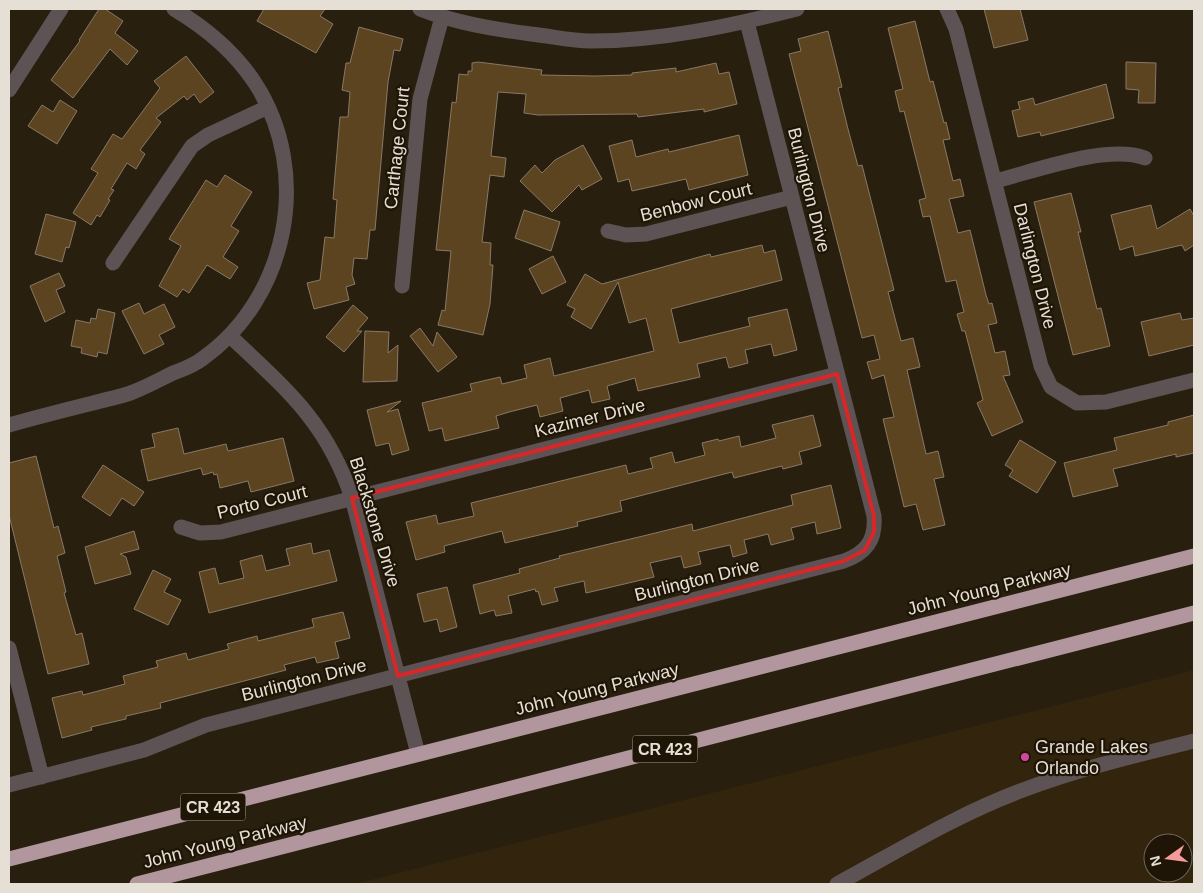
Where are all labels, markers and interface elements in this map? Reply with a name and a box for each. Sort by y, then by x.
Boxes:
street label: Carthage Court [381,86,413,210]
street label: Burlington Drive [784,125,834,255]
street label: Benbow Court [638,178,754,226]
street label: Darlington Drive [1010,201,1060,331]
street label: Kazimer Drive [533,395,647,441]
street label: Blackstone Drive [346,454,404,590]
street label: Porto Court [215,481,309,523]
street label: Burlington Drive [632,555,762,605]
street label: John Young Parkway [905,559,1073,619]
street label: Burlington Drive [239,655,369,705]
street label: John Young Parkway [513,659,681,719]
road number: CR 423 [632,736,698,762]
place label: Grande Lakes Orlando [1035,737,1148,778]
marker: Grande Lakes Orlando [1019,751,1031,763]
road number: CR 423 [180,794,246,820]
street label: John Young Parkway [141,812,309,872]
north arrow [1143,833,1193,883]
text: N [1146,854,1164,868]

